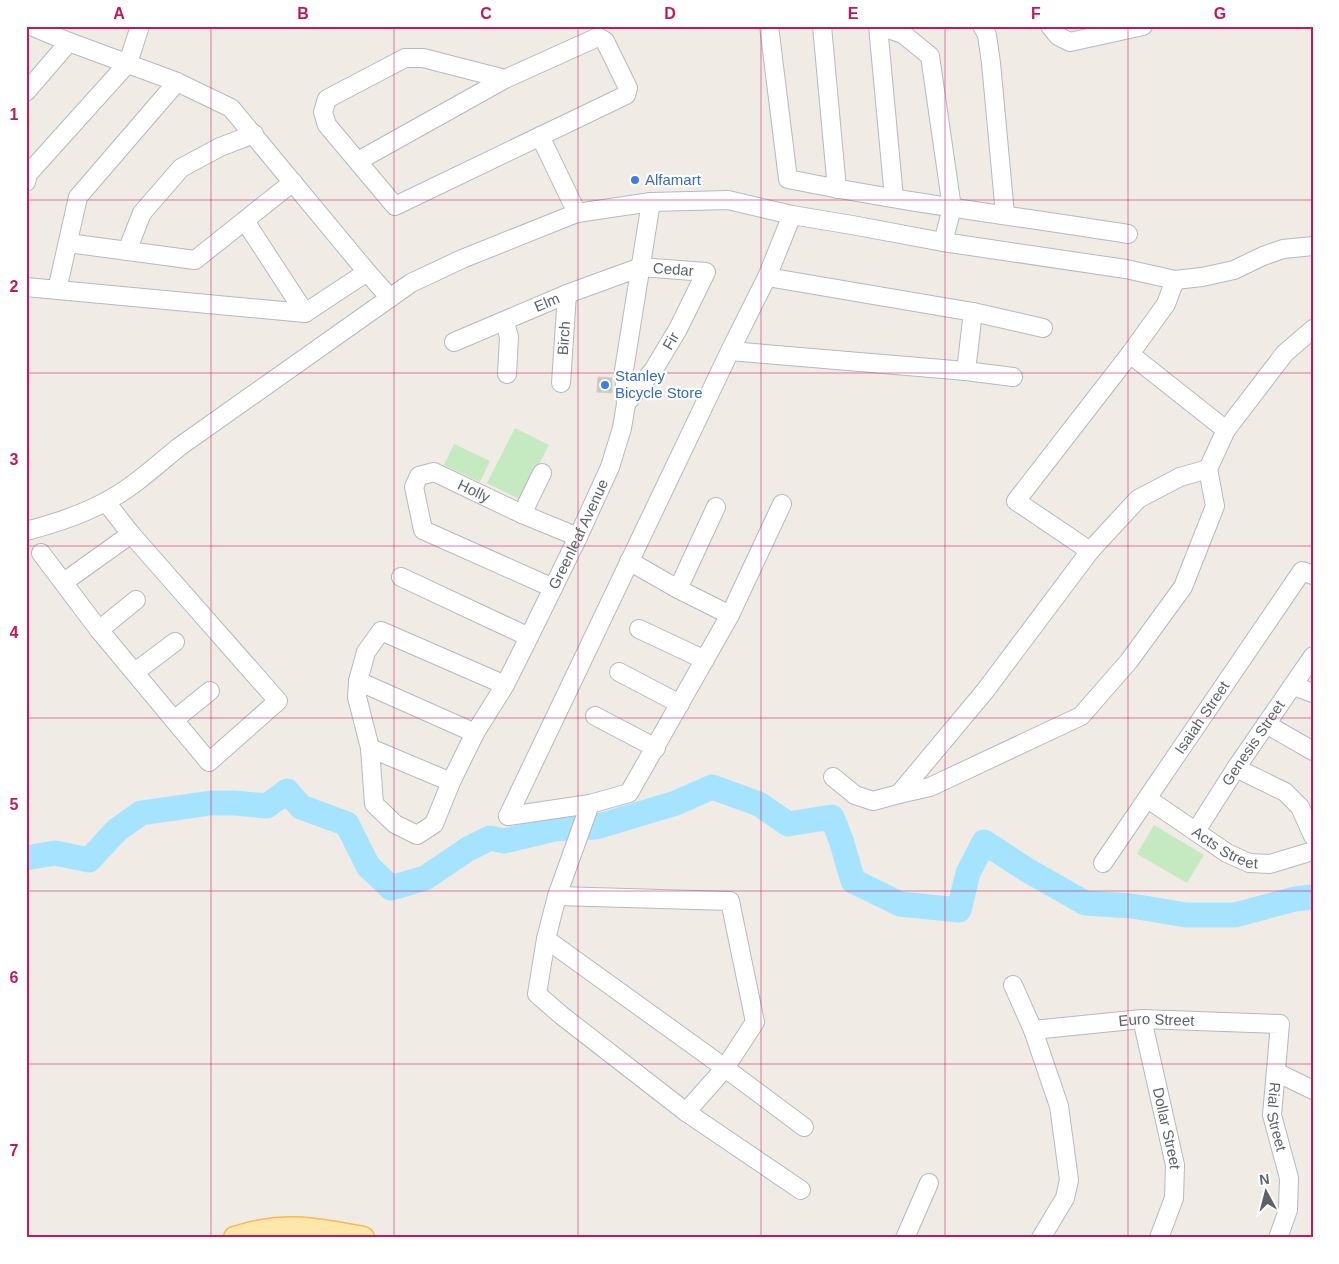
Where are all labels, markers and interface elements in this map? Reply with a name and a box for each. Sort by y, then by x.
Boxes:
text: A [113,5,125,22]
text: B [297,5,309,22]
text: C [480,5,492,22]
text: D [664,5,676,22]
text: E [848,5,859,22]
text: F [1031,5,1041,22]
text: G [1214,5,1226,22]
text: 1 [10,106,19,123]
place label: Alfamart [645,171,702,188]
marker: Alfamart [629,174,641,186]
street label: Cedar [652,259,694,279]
text: 2 [10,278,19,295]
street label: Elm [532,289,562,315]
street label: Birch [554,320,573,356]
street label: Fir [659,329,682,353]
place label: Stanley Bicycle Store [615,367,703,401]
marker: Stanley Bicycle Store [599,379,611,391]
text: 3 [10,451,19,468]
street label: Holly [455,476,493,506]
street label: Greenleaf Avenue [545,476,611,592]
text: 4 [10,624,19,641]
street label: Isaiah Street [1171,677,1233,757]
street label: Genesis Street [1218,696,1288,789]
text: 5 [10,796,19,813]
street label: Acts Street [1189,823,1259,871]
text: 6 [10,969,19,986]
street label: Euro Street [1118,1010,1196,1029]
street label: Rial Street [1263,1081,1291,1154]
street label: Dollar Street [1150,1086,1184,1170]
text: 7 [10,1142,19,1159]
north arrow [1242,1166,1292,1216]
text: N [1258,1171,1270,1188]

